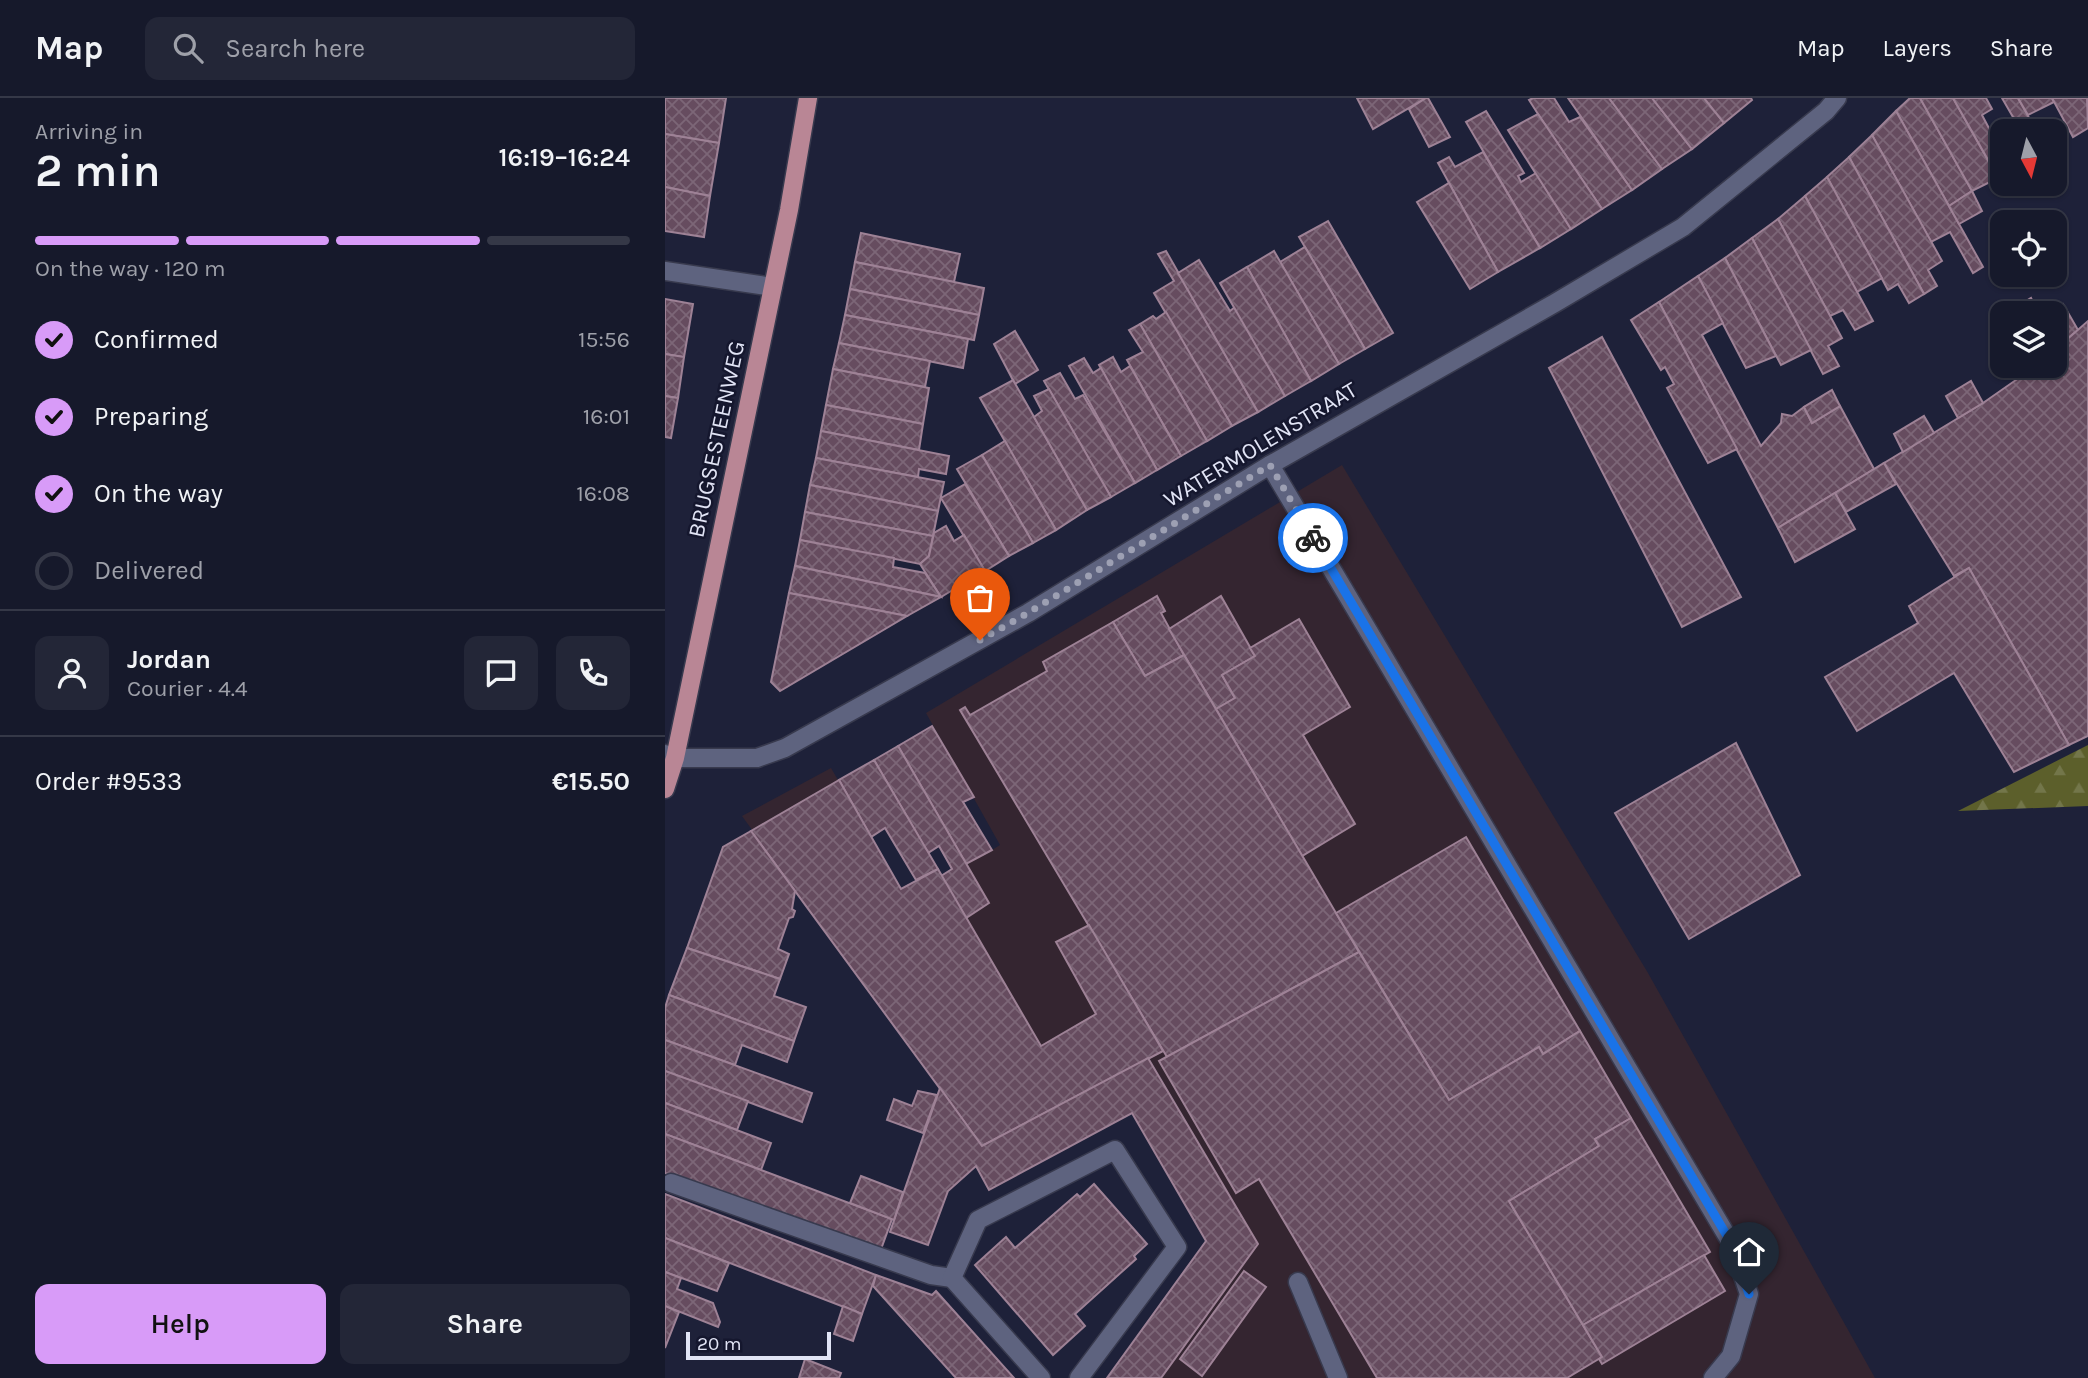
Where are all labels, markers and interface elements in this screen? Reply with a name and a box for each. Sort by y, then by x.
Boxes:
search box [145,17,635,80]
text: Map [35,29,103,67]
icon: search [169,29,207,67]
text: Search here [225,33,365,64]
text: Map [1797,34,1845,62]
text: Layers [1883,34,1952,62]
text: Share [1990,34,2053,62]
text: Arriving in [35,118,143,145]
north arrow [1990,119,2067,196]
map controls [1990,119,2067,378]
text: 16:19–16:24 [499,142,630,173]
text: 2 min [35,144,161,198]
button: locate [1990,210,2067,287]
text: On the way · 120 m [35,255,226,282]
button: layers [1990,301,2067,378]
icon: check [35,321,73,359]
text: Confirmed [94,324,219,355]
text: 15:56 [578,326,630,353]
street label: BRUGSESTEENWEG [682,338,751,540]
street label: WATERMOLENSTRAAT [1159,376,1362,513]
icon: check [35,398,73,436]
text: Preparing [94,401,208,432]
text: 16:01 [583,403,630,430]
icon: check [35,475,73,513]
text: On the way [94,478,223,509]
text: 16:08 [576,480,630,507]
courier [1278,503,1348,573]
icon: bike [1294,519,1332,557]
text: Delivered [94,555,204,586]
pin [950,568,1010,640]
icon: bag [961,579,999,617]
button: person [35,636,109,710]
button: chat [464,636,538,710]
button: phone [556,636,630,710]
text: Jordan [127,644,211,675]
text: Courier · 4.4 [127,675,248,702]
text: Order #9533 [35,766,182,797]
text: €15.50 [552,766,630,797]
pin [1719,1222,1779,1294]
icon: home [1730,1233,1768,1271]
button: Help [35,1284,326,1364]
button: Share [340,1284,630,1364]
scale bar [686,1329,831,1361]
text: 20 m [697,1333,742,1355]

